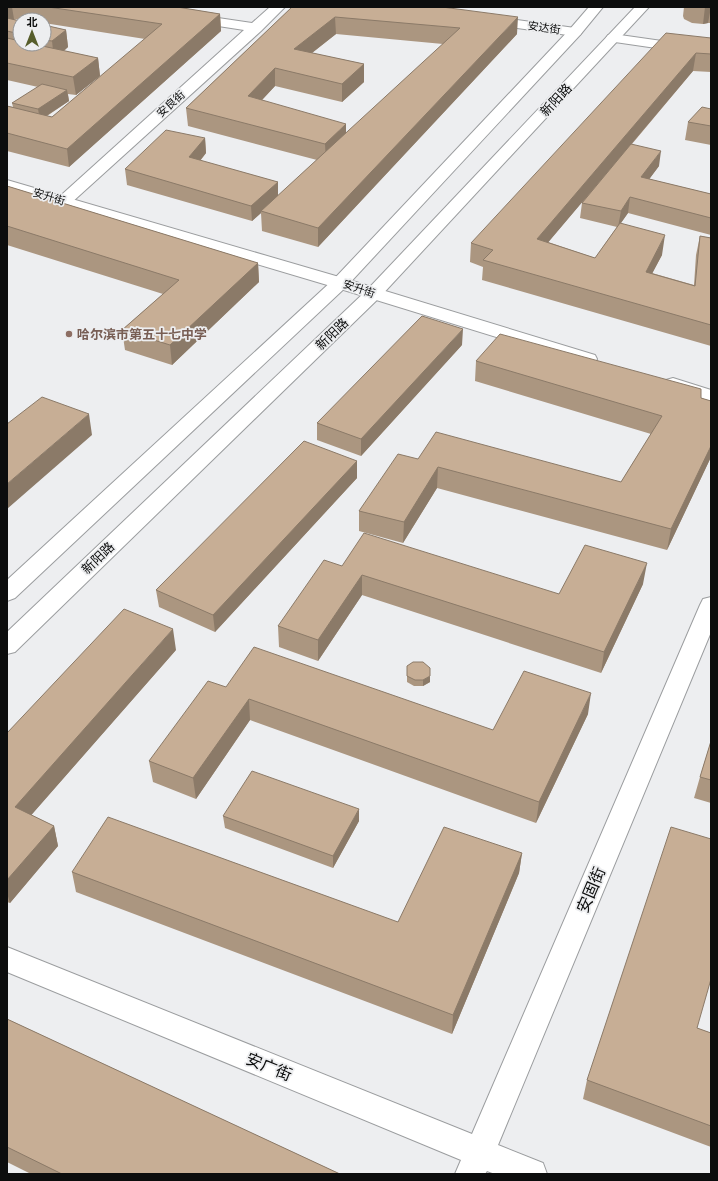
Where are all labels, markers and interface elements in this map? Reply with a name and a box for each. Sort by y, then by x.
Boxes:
north arrow [12,12,52,52]
text: 北 [27,16,38,29]
street label: 安达街 [527,19,561,37]
street label: 新阳路 [537,81,575,119]
street label: 安良街 [154,88,188,120]
street label: 安升街 [31,186,67,208]
street label: 安升街 [341,277,377,301]
street label: 新阳路 [313,315,351,353]
place label: 哈尔滨市第五十七中学 [77,327,207,342]
marker: 哈尔滨市第五十七中学 [64,329,74,339]
street label: 新阳路 [79,539,117,577]
street label: 安固街 [573,864,609,916]
street label: 安广街 [243,1049,295,1085]

